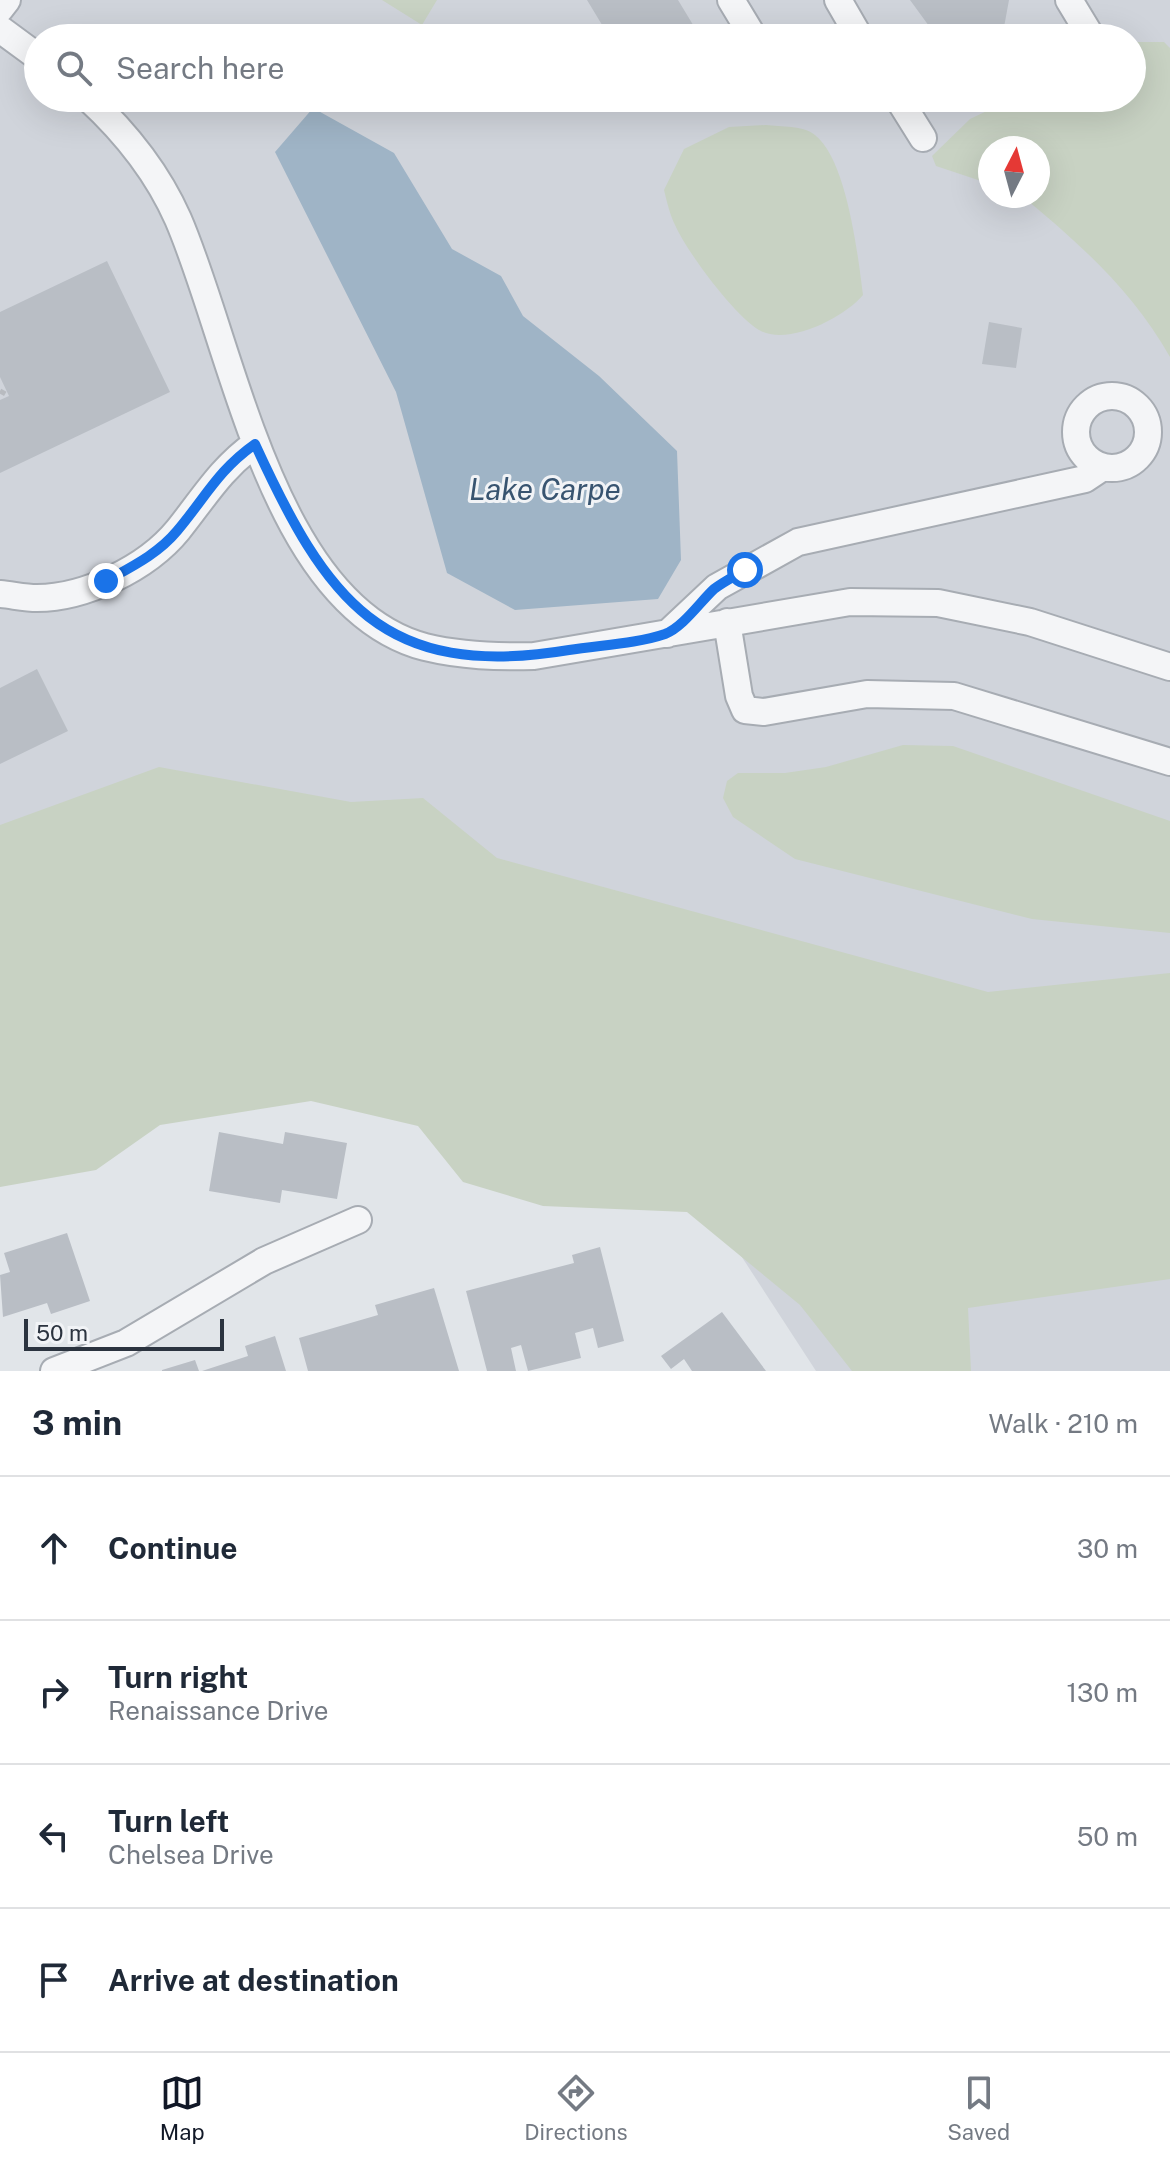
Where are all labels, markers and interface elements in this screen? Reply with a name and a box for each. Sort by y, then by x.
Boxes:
search box [24,24,1146,112]
icon: search [52,46,96,90]
text: Search here [116,50,284,86]
north arrow [978,136,1050,208]
water label: Lake Carpe [469,471,621,507]
route start [727,552,763,588]
route end [88,563,124,599]
scale bar [24,1315,224,1351]
text: 50 m [36,1320,88,1346]
text: 3 min [32,1403,122,1443]
text: Walk · 210 m [988,1408,1138,1439]
icon: ahead [32,1526,76,1570]
text: Continue [108,1530,238,1566]
text: 30 m [1077,1533,1138,1564]
text: Turn right [108,1659,248,1695]
icon: right [32,1670,76,1714]
text: 130 m [1066,1677,1138,1708]
text: Renaissance Drive [108,1695,328,1726]
text: Turn left [108,1803,229,1839]
icon: left [32,1814,76,1858]
text: 50 m [1077,1821,1138,1852]
text: Chelsea Drive [108,1839,274,1870]
icon: arrive [32,1958,76,2002]
text: Arrive at destination [108,1962,399,1998]
tab: Map [160,2071,205,2145]
tab: Directions [524,2071,628,2145]
tab: Saved [947,2071,1010,2145]

